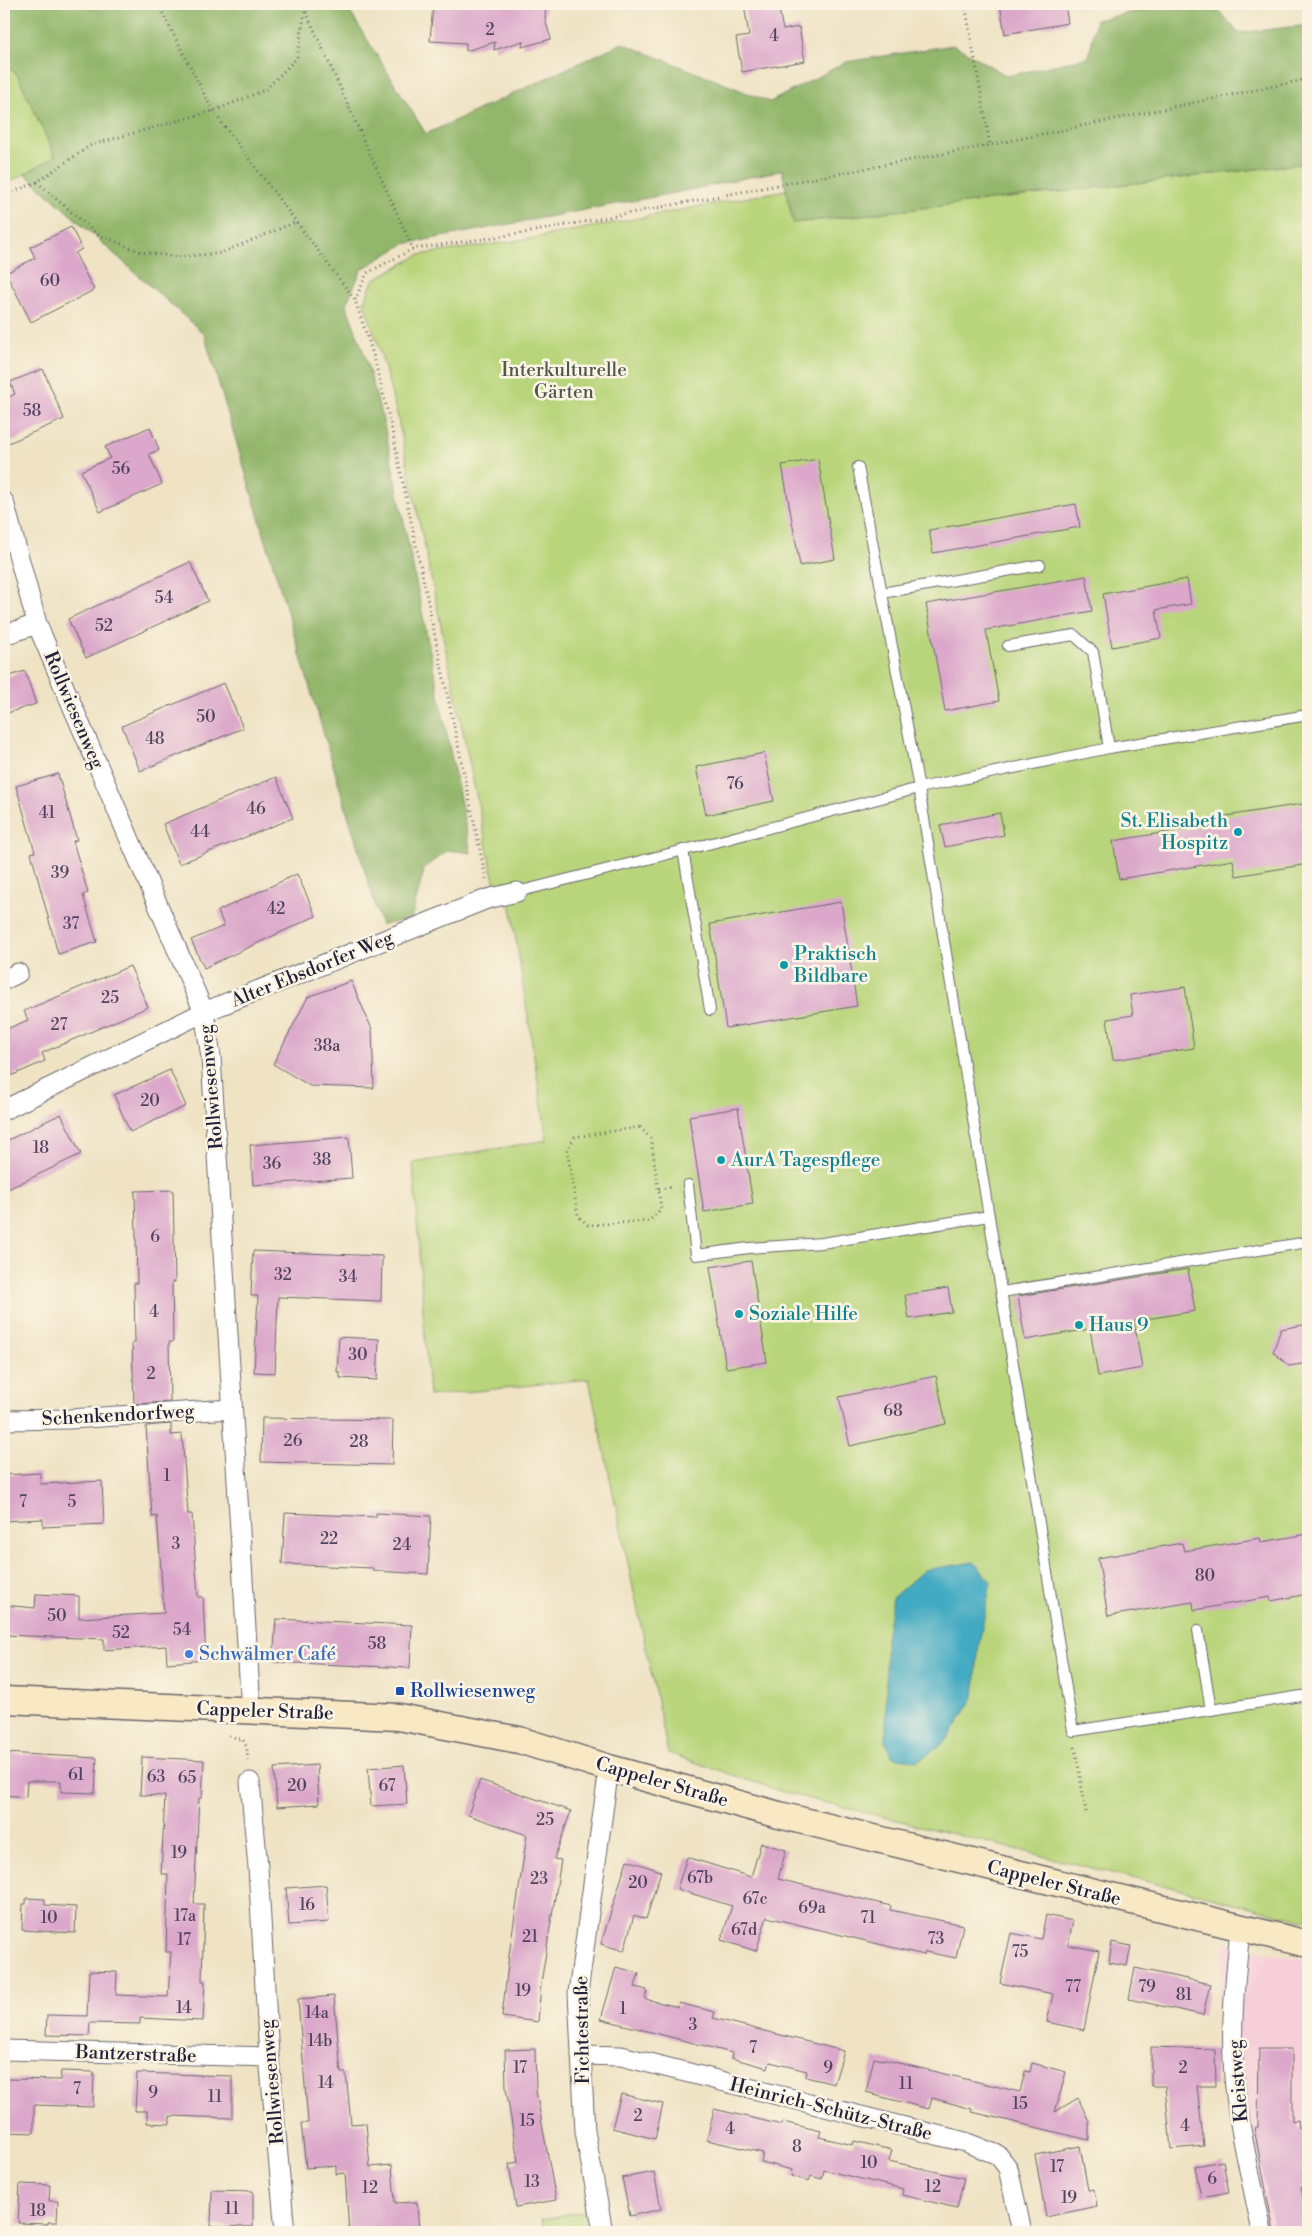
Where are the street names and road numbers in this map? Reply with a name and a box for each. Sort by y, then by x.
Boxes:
street label: Rollwiesenweg [38,648,110,773]
street label: Alter Ebsdorfer Weg [226,925,397,1013]
street label: Rollwiesenweg [194,1023,228,1151]
street label: Schenkendorfweg [41,1399,195,1431]
street label: Cappeler Straße [196,1697,334,1725]
street label: Cappeler Straße [593,1752,731,1812]
street label: Cappeler Straße [985,1855,1123,1911]
street label: Fichtestraße [569,1975,595,2085]
street label: Rollwiesenweg [255,2018,289,2146]
street label: Kleistweg [1222,2038,1254,2123]
street label: Bantzerstraße [74,2040,197,2068]
street label: Heinrich-Schütz-Straße [727,2072,935,2146]

